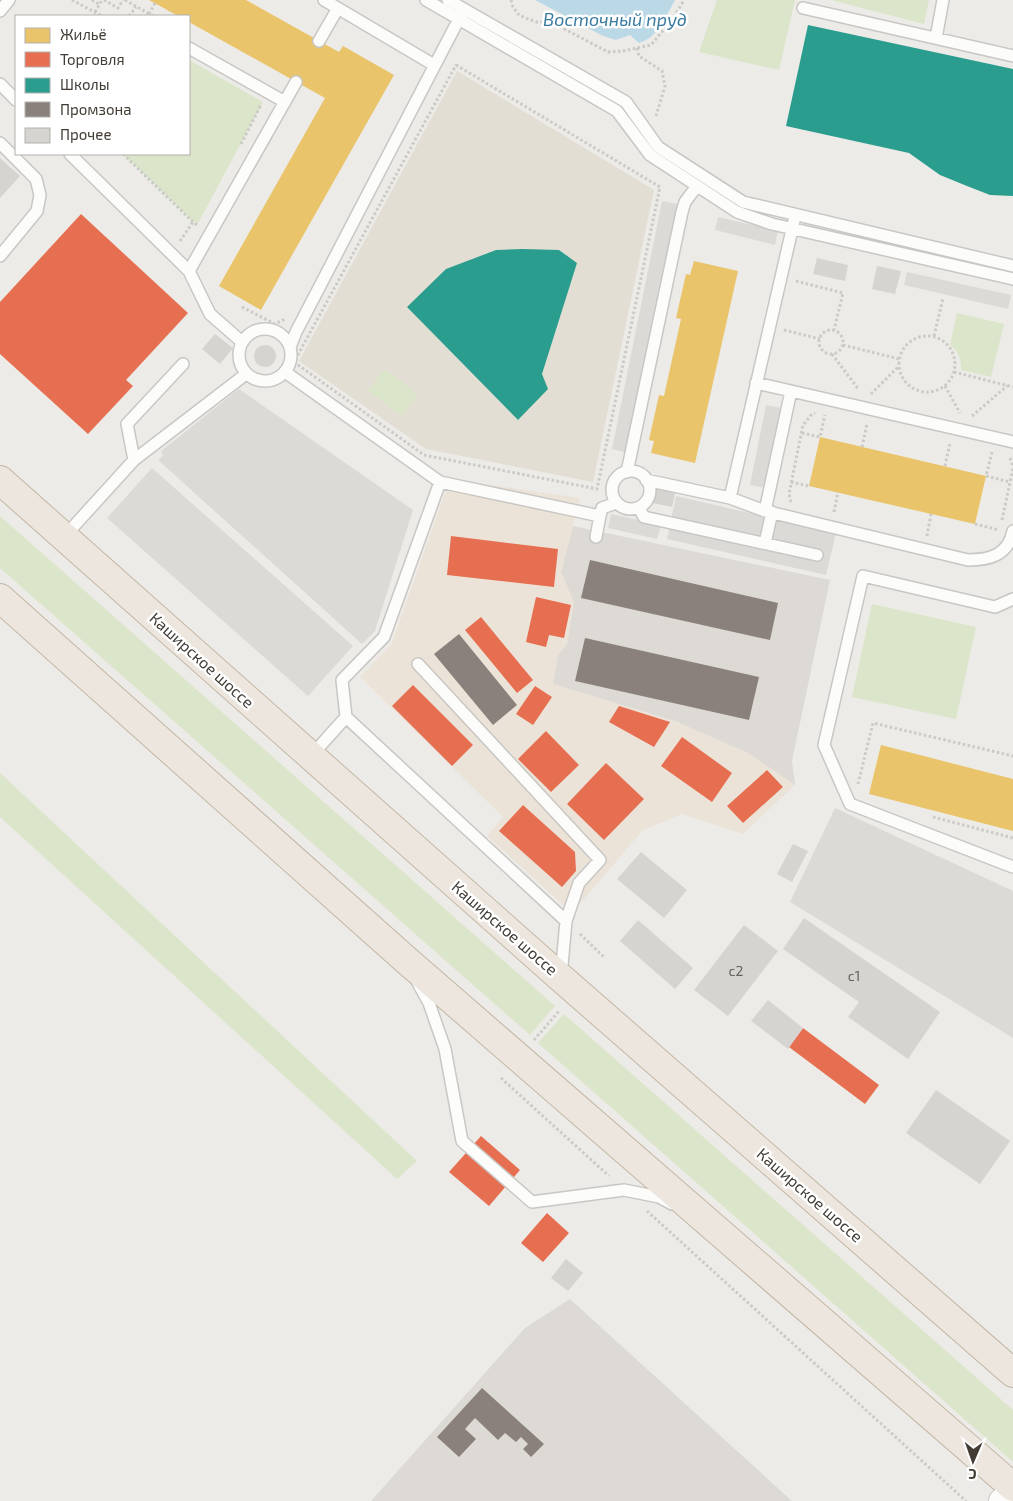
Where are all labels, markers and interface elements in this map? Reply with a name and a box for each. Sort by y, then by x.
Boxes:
water label: Восточный пруд [543,8,687,30]
legend [15,15,190,155]
text: Жильё [60,25,107,43]
text: Торговля [60,50,125,68]
text: Школы [60,75,110,93]
text: Промзона [60,100,132,118]
text: Прочее [60,125,112,143]
street label: Каширское шоссе [146,608,258,711]
street label: Каширское шоссе [449,877,562,979]
house number: с2 [729,962,744,979]
house number: с1 [848,967,860,984]
street label: Каширское шоссе [754,1144,867,1246]
north arrow [948,1436,998,1486]
text: С [968,1466,977,1483]

